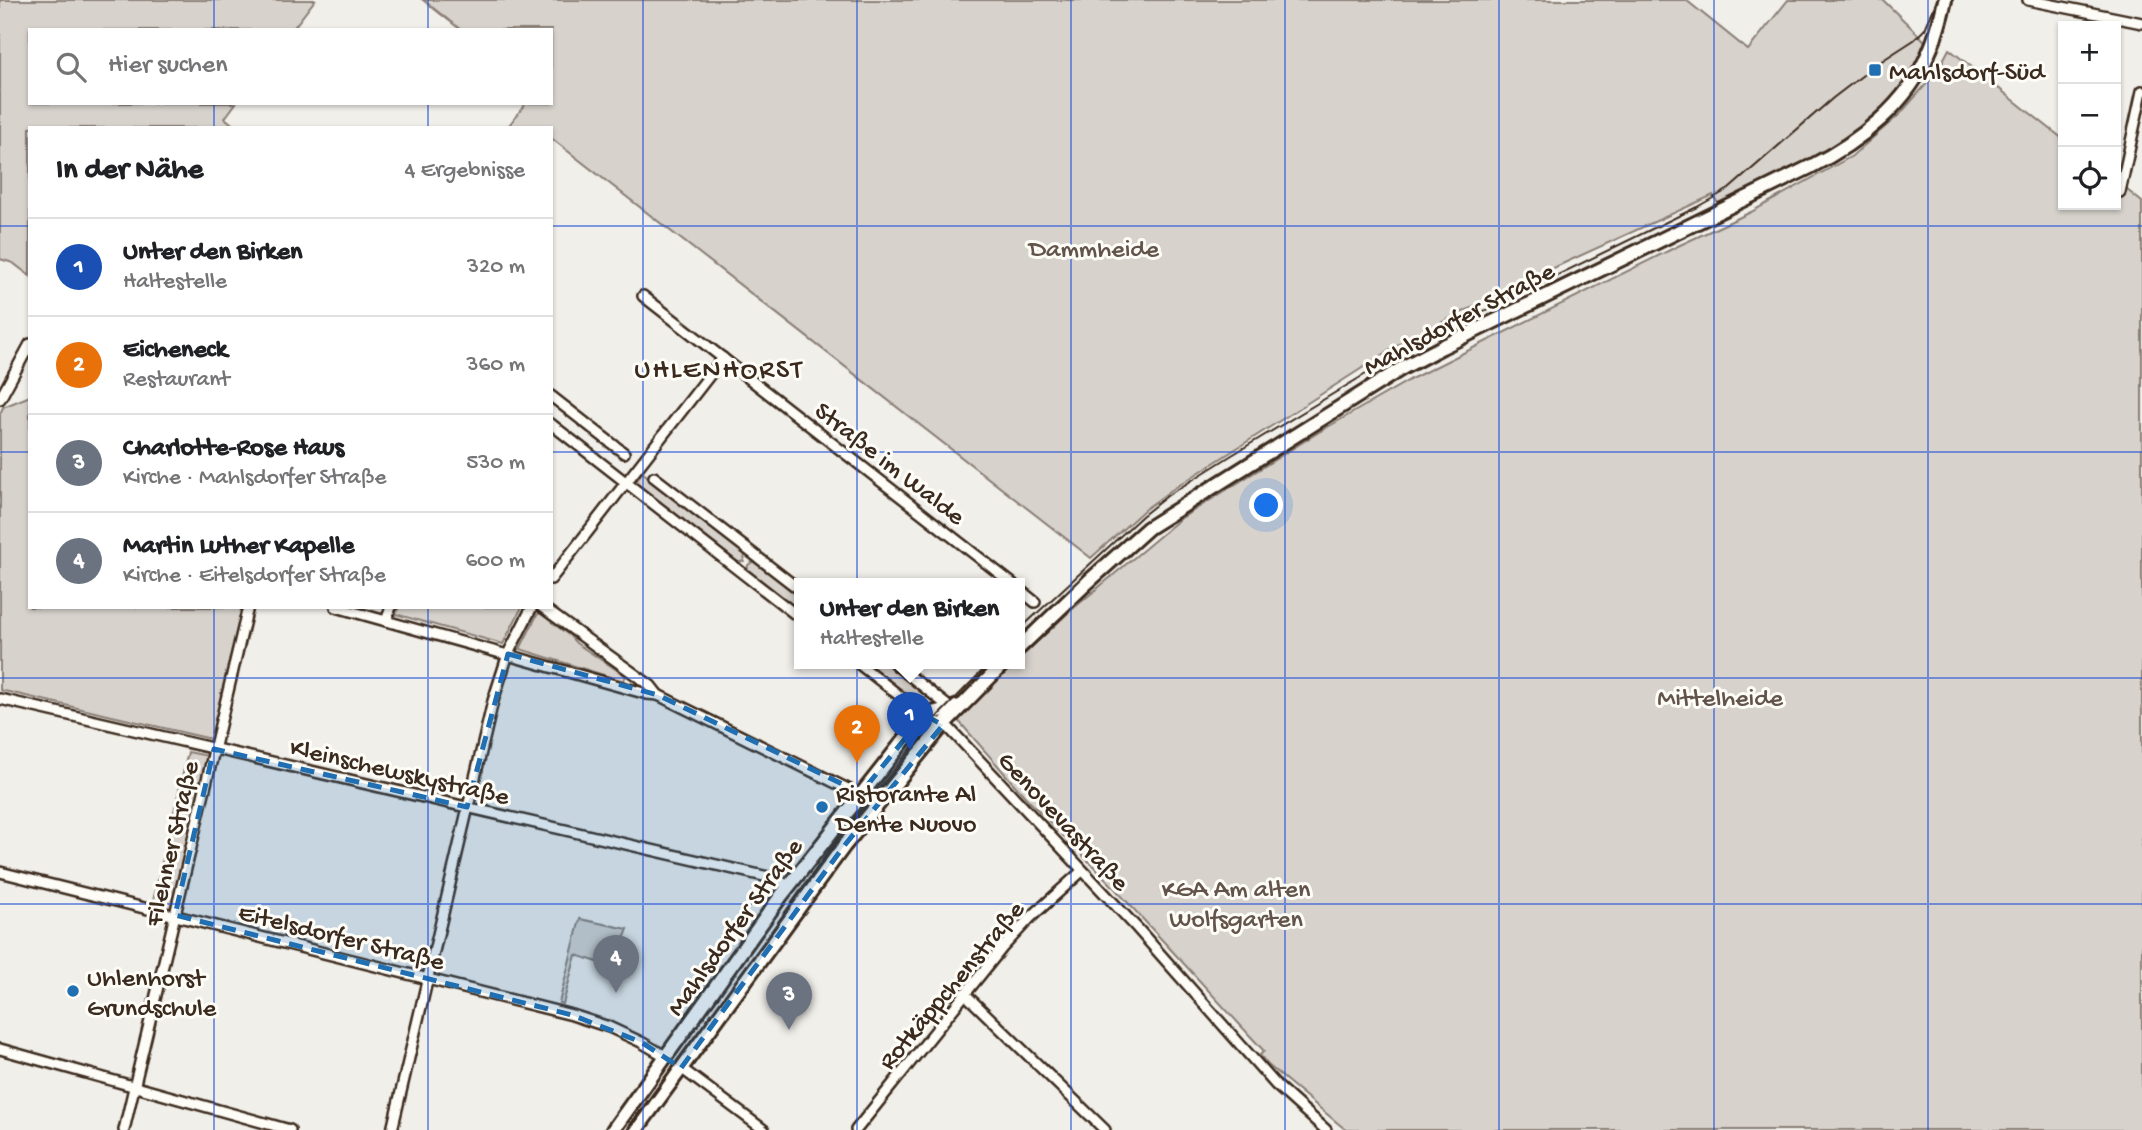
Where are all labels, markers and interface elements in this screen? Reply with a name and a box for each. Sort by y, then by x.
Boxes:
map controls [2058,21,2121,210]
button: + [2058,21,2121,84]
search box [28,28,553,105]
icon: search [52,48,90,86]
text: Hier suchen [108,51,228,82]
place label: Mahlsdorf-Süd [1889,59,2046,90]
marker: Mahlsdorf-Süd [1867,62,1883,78]
button: − [2058,84,2121,147]
button: locate [2058,147,2121,210]
text: In der Nähe [56,154,203,189]
text: 4 Ergebnisse [404,158,525,185]
park label: Dammheide [1027,236,1160,267]
text: Unter den Birken [123,238,302,269]
text: 1 [74,254,84,281]
text: 320 m [467,254,525,281]
street label: Mahlsdorfer Straße [1359,257,1561,384]
text: Haltestelle [123,269,227,296]
text: Eicheneck [123,336,227,367]
text: 2 [73,352,85,379]
text: 360 m [467,352,525,379]
district label: UHLENHORST [634,355,804,388]
text: Restaurant [123,367,230,394]
street label: Straße im Walde [807,397,970,534]
text: Charlotte-Rose Haus [123,434,344,465]
text: 3 [73,450,85,477]
text: 530 m [466,450,525,477]
text: Kirche · Mahlsdorfer Straße [123,465,386,492]
your location [1249,488,1283,522]
text: Martin Luther Kapelle [123,532,354,563]
text: 4 [74,548,84,575]
text: 600 m [465,548,525,575]
text: Kirche · Eitelsdorfer Straße [123,563,386,590]
popup [794,578,1025,669]
text: Unter den Birken [820,595,999,626]
text: Haltestelle [820,626,924,653]
park label: Mittelheide [1657,685,1783,716]
pin: 1 [887,692,933,750]
pin: 2 [834,705,880,763]
street label: Kleinschewskystraße [286,734,512,815]
street label: Genovevastraße [989,747,1135,900]
street label: Filehner Straße [140,758,209,931]
place label: Ristorante Al Dente Nuovo [834,781,977,842]
marker: Ristorante Al Dente Nuovo [814,799,830,815]
street label: Mahlsdorfer Straße [662,833,812,1023]
park label: KGA Am alten Wolfsgarten [1162,876,1311,937]
street label: Rotkäppchenstraße [874,896,1033,1078]
street label: Eitelsdorfer Straße [235,899,448,980]
pin: 4 [593,935,639,993]
place label: Uhlenhorst Grundschule [87,965,217,1026]
pin: 3 [766,972,812,1030]
marker: Uhlenhorst Grundschule [65,983,81,999]

